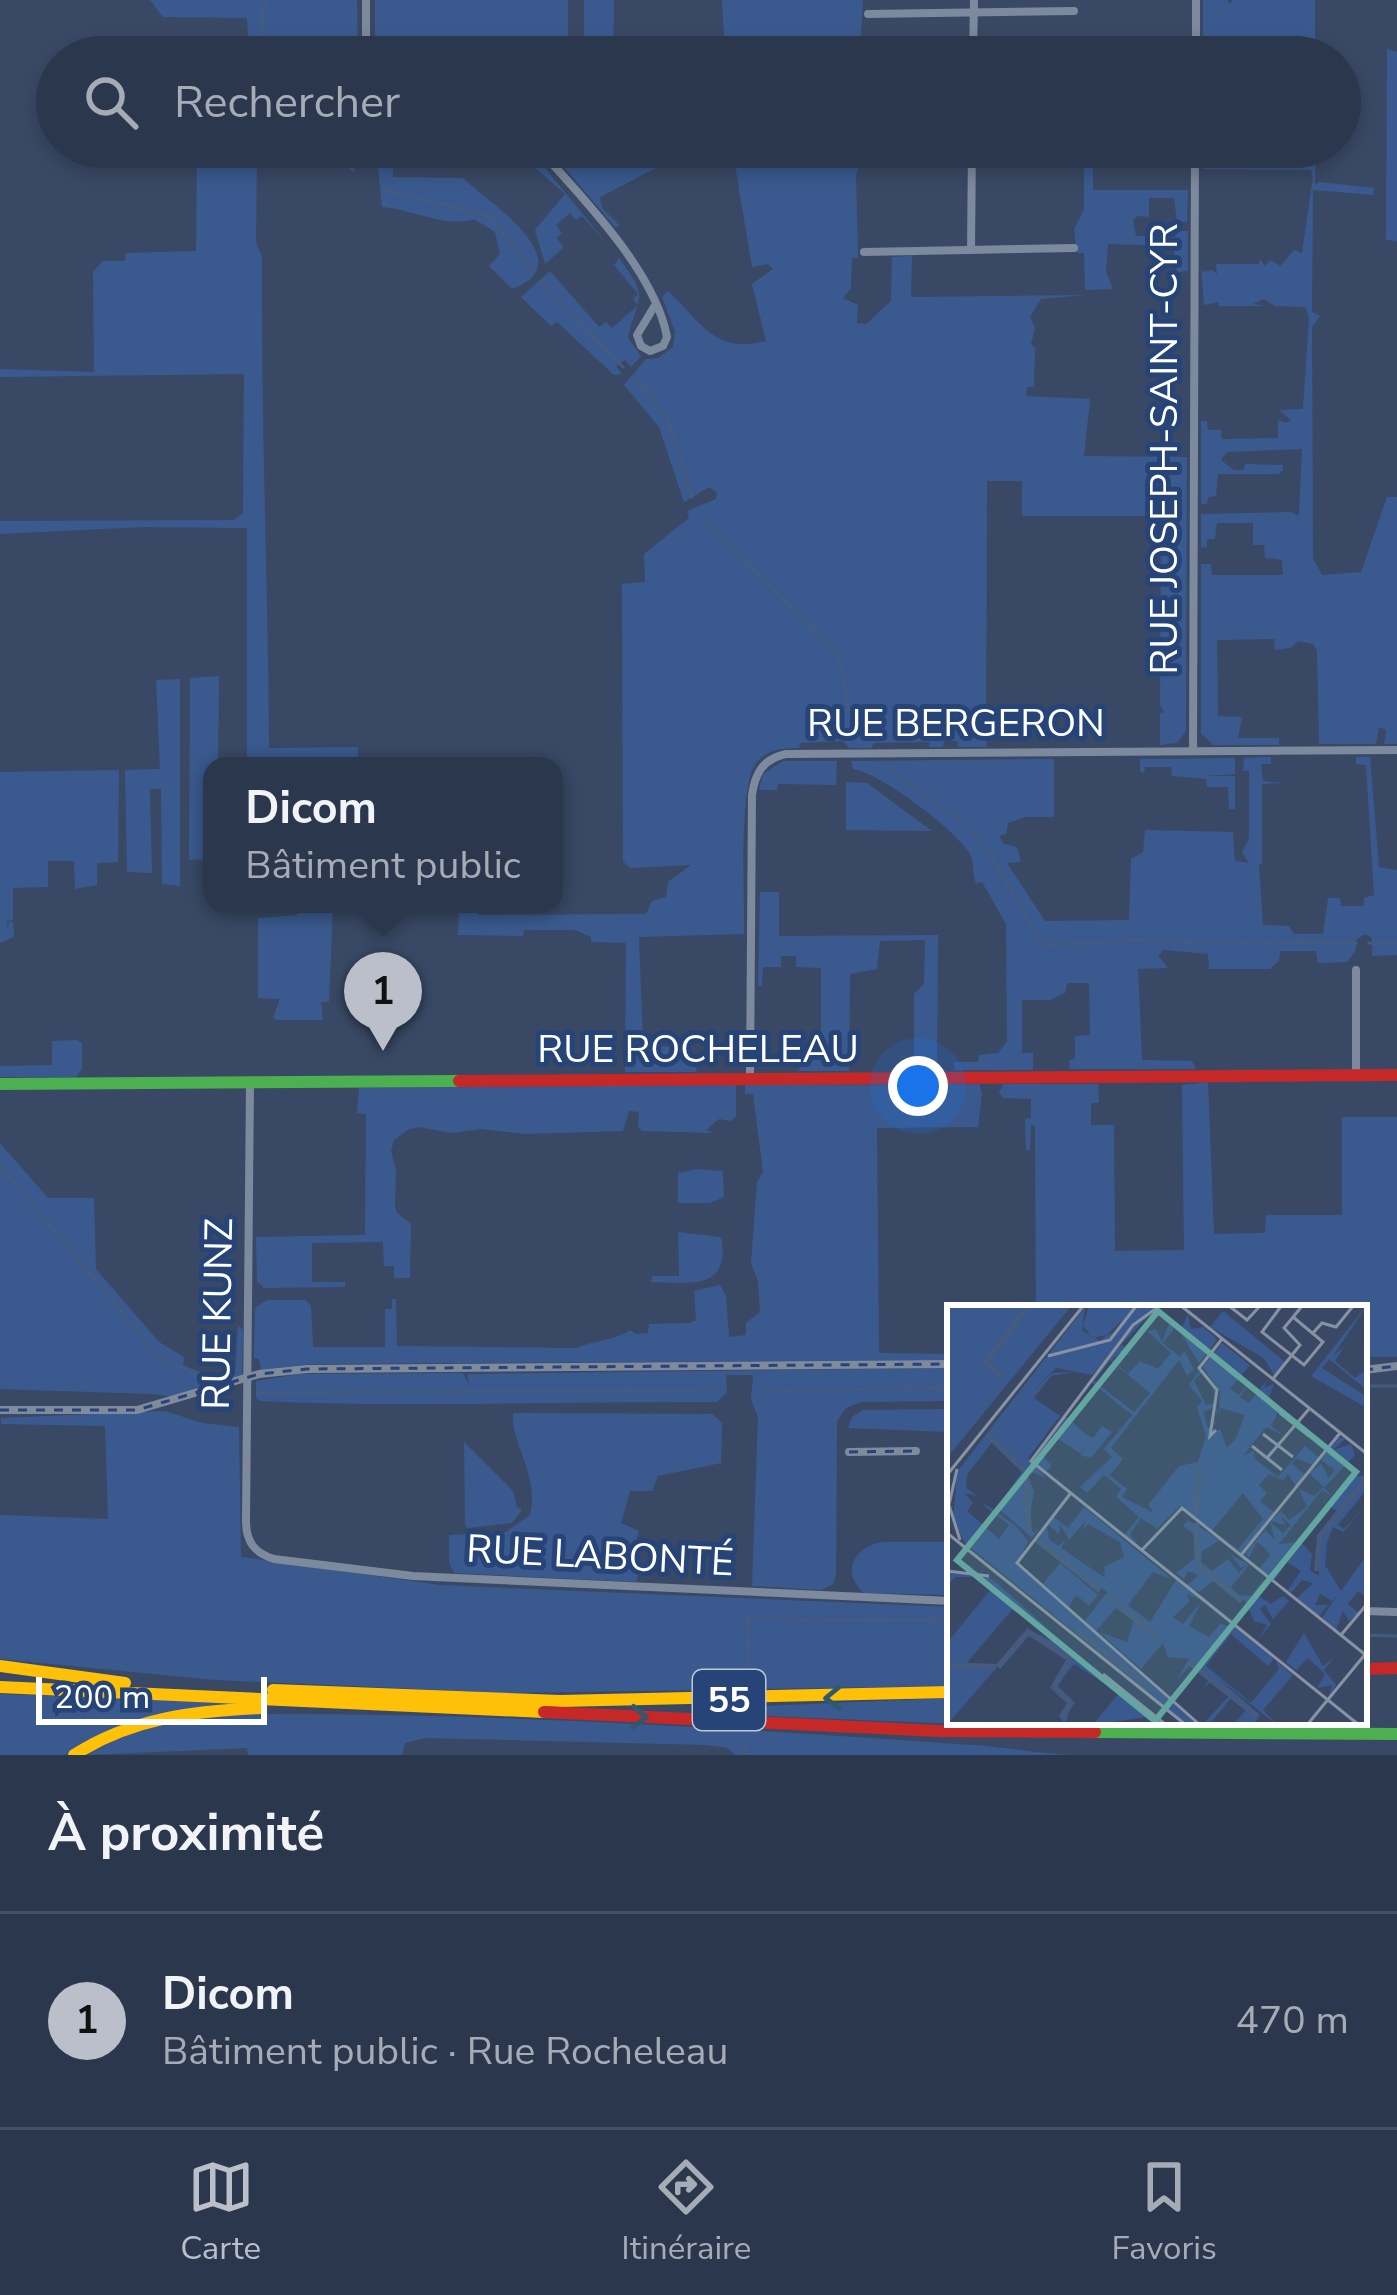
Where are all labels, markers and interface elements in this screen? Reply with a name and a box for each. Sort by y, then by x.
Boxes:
search box [36,36,1361,168]
icon: search [78,69,144,135]
text: Rechercher [174,72,400,133]
street label: RUE JOSEPH-SAINT-CYR [1138,223,1191,675]
street label: RUE BERGERON [807,697,1105,750]
popup [203,757,563,913]
text: Dicom [245,778,377,839]
text: Bâtiment public [245,839,521,892]
pin: 1 [344,952,422,1051]
street label: RUE ROCHELEAU [537,1023,859,1076]
your location [888,1056,948,1116]
street label: RUE KUNZ [190,1218,246,1410]
inset map [947,1305,1367,1725]
street label: RUE LABONTÉ [465,1523,735,1589]
road number: 55 [693,1670,765,1730]
scale bar [36,1671,267,1724]
text: 200 m [54,1675,150,1720]
one-way arrow [823,1684,842,1710]
one-way arrow [630,1704,649,1730]
text: À proximité [48,1798,324,1868]
text: Dicom [162,1964,294,2025]
text: 1 [75,1994,99,2047]
text: 470 m [1235,1994,1349,2047]
text: Bâtiment public · Rue Rocheleau [162,2025,728,2078]
tab: Carte [180,2154,261,2271]
tab: Itinéraire [621,2154,751,2271]
tab: Favoris [1112,2154,1217,2271]

